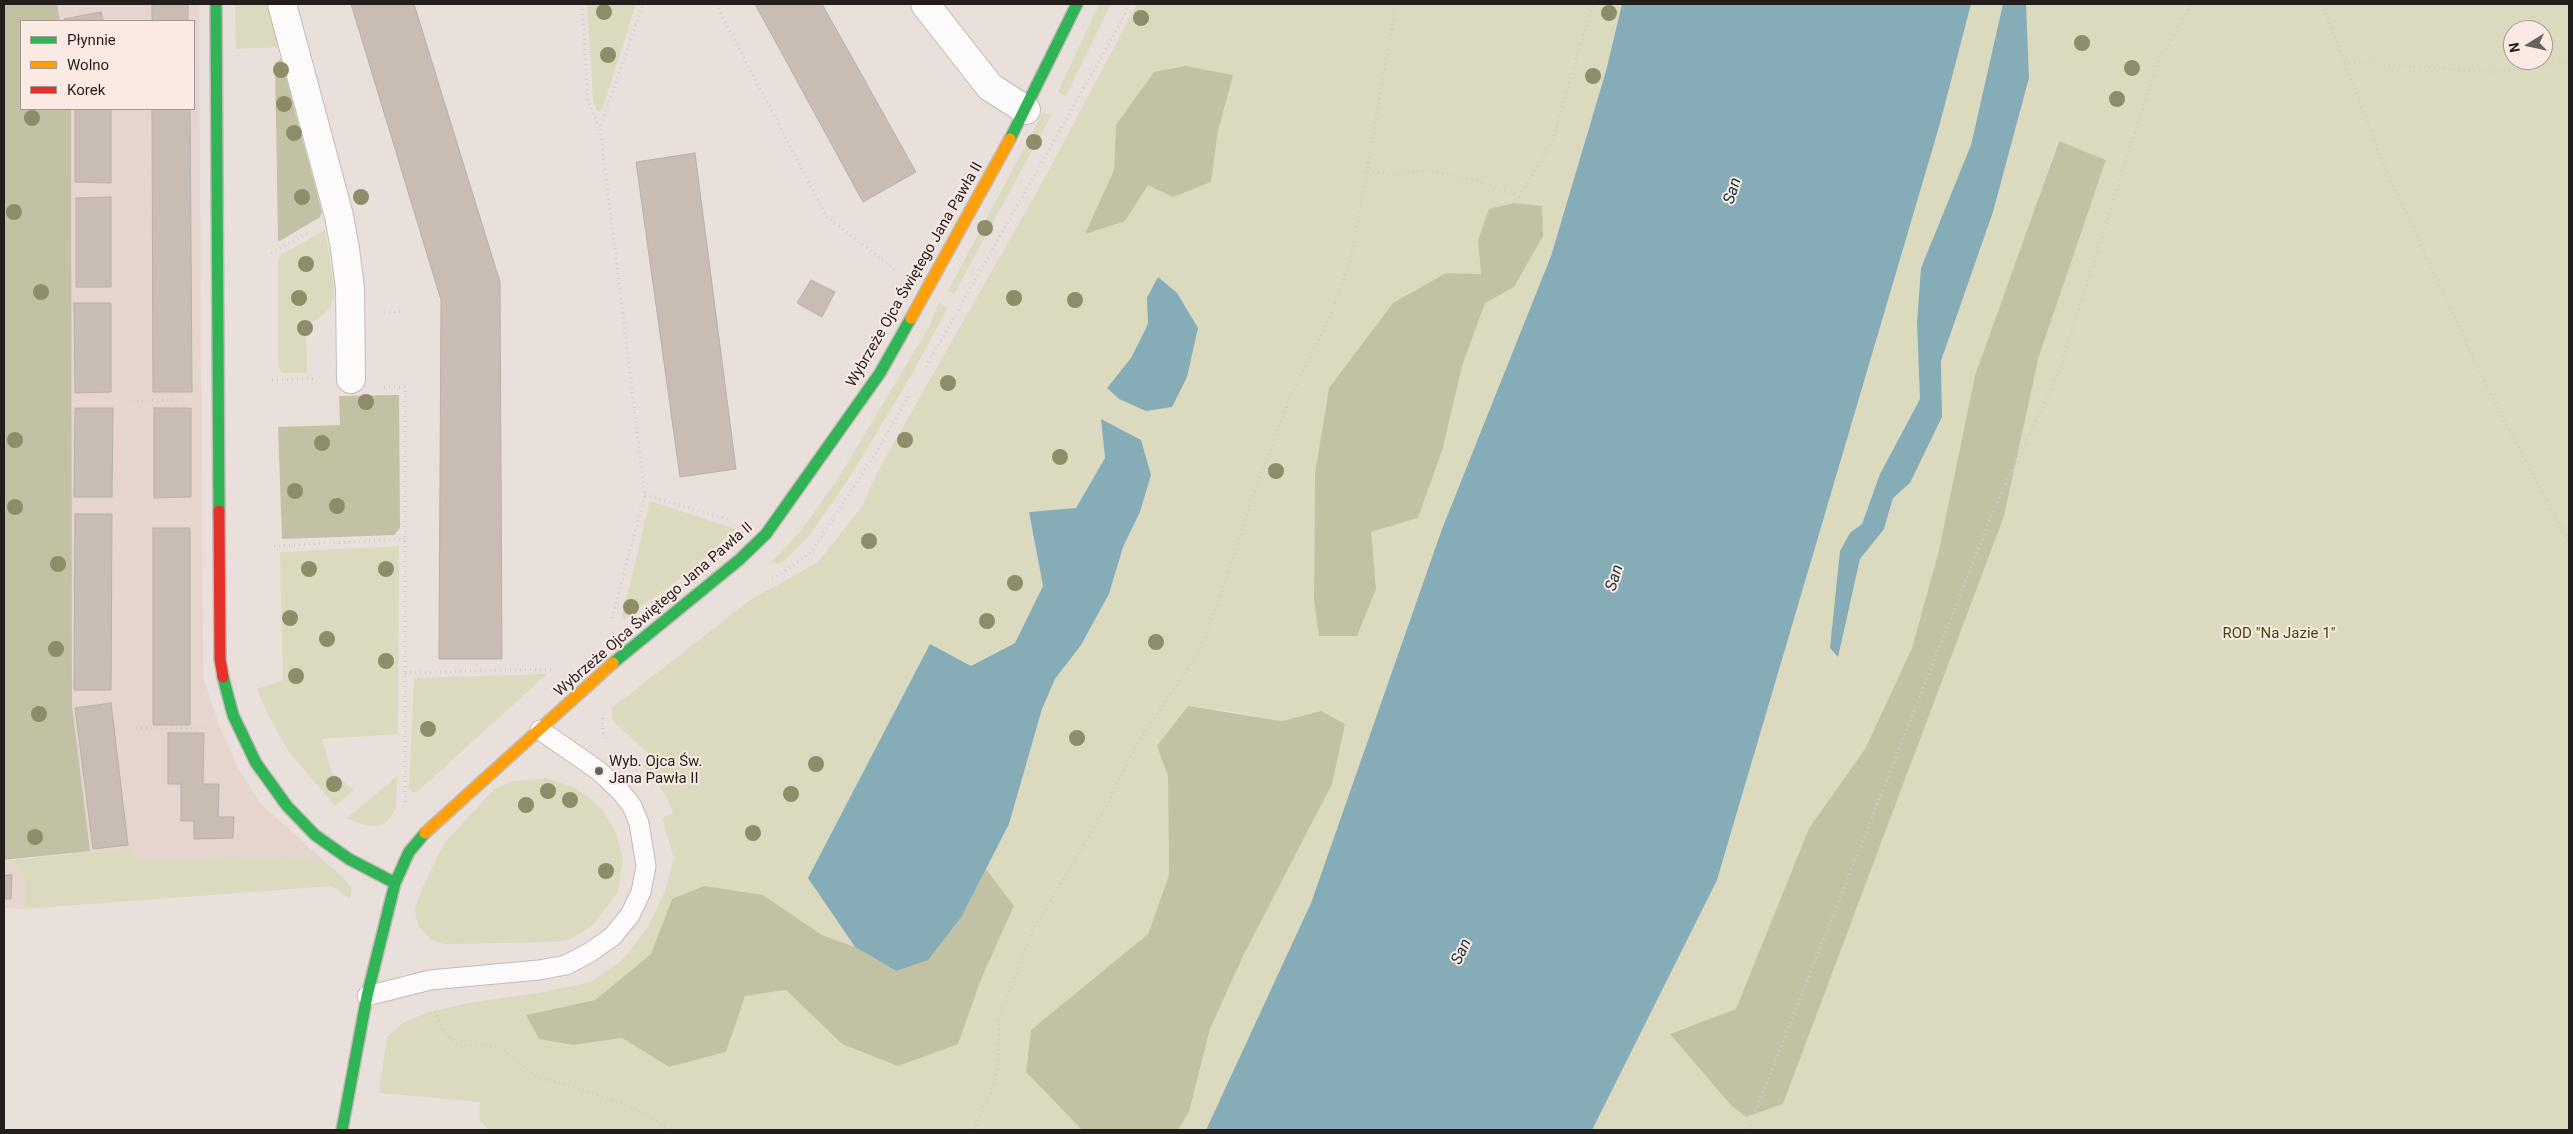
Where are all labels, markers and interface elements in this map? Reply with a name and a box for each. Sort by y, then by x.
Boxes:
legend [20,20,195,110]
north arrow [2503,20,2553,70]
text: Płynnie [67,31,116,49]
text: N [2505,41,2523,54]
text: Wolno [67,56,109,74]
text: Korek [67,81,105,99]
street label: Wybrzeże Ojca Świętego Jana Pawła II [843,159,987,391]
water label: San [1720,176,1746,206]
street label: Wybrzeże Ojca Świętego Jana Pawła II [551,519,757,701]
water label: San [1602,563,1628,593]
park label: ROD "Na Jazie 1" [2223,625,2335,643]
place label: Wyb. Ojca Św. Jana Pawła II [609,753,702,788]
marker: Wyb. Ojca Św. Jana Pawła II [593,765,605,777]
water label: San [1448,936,1476,968]

